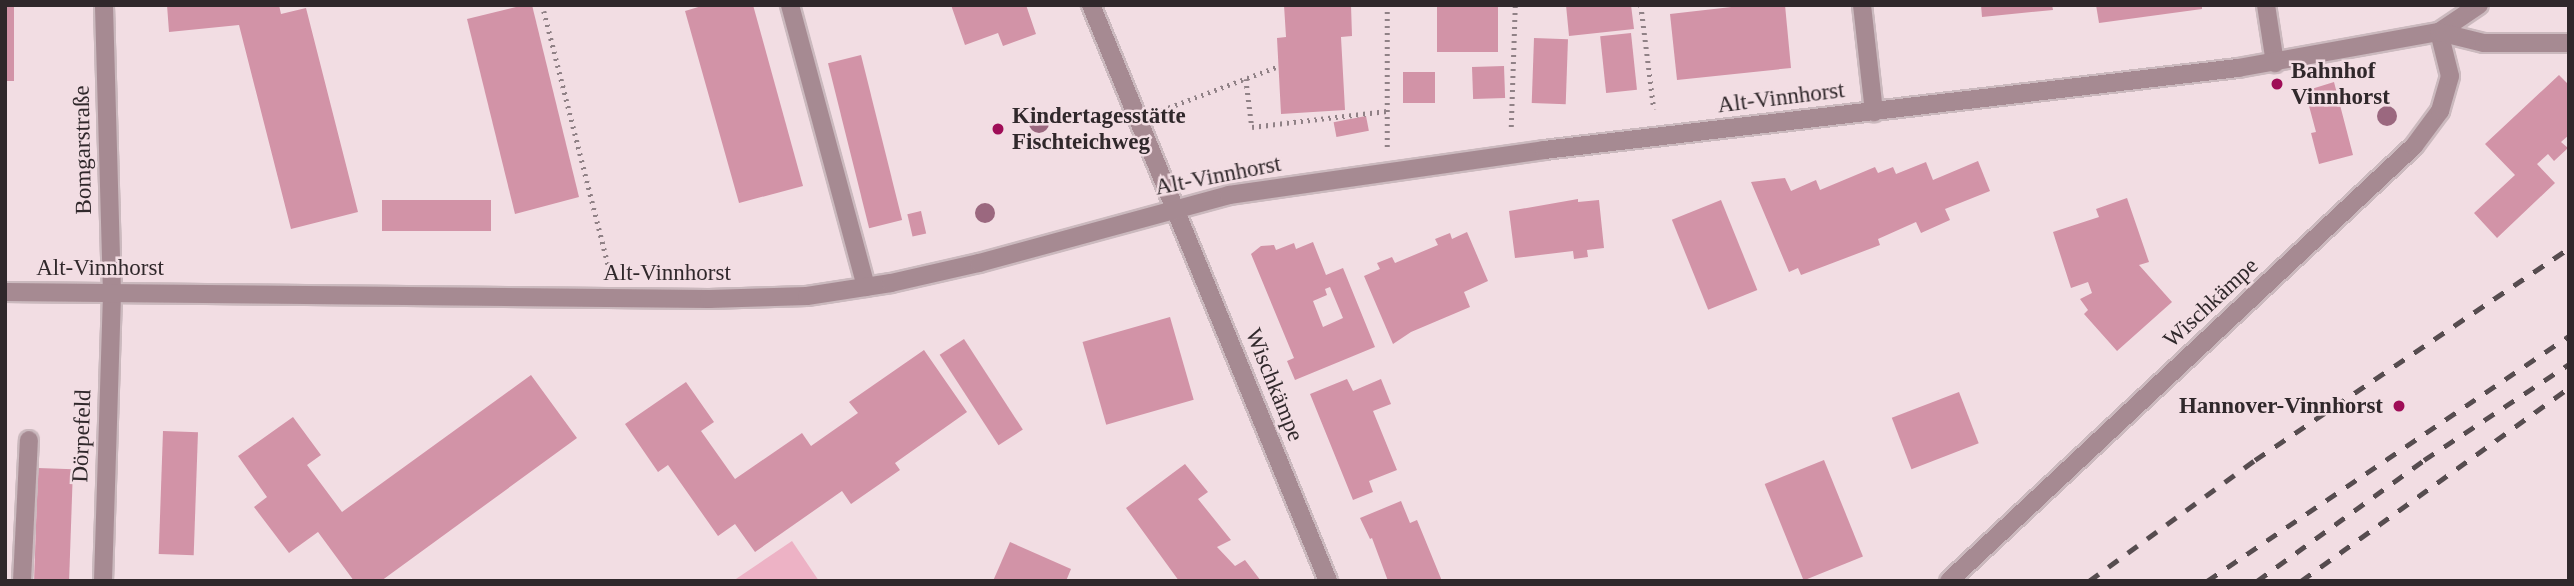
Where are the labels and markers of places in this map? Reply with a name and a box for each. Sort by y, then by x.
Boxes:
place label: Bahnhof Vinnhorst [2291,57,2390,111]
marker: Bahnhof Vinnhorst [2269,76,2285,92]
place label: Kindertagesstätte Fischteichweg [1012,102,1186,156]
marker: Kindertagesstätte Fischteichweg [990,121,1006,137]
place label: Hannover-Vinnhorst [2179,392,2383,420]
marker: Hannover-Vinnhorst [2389,396,2409,416]

